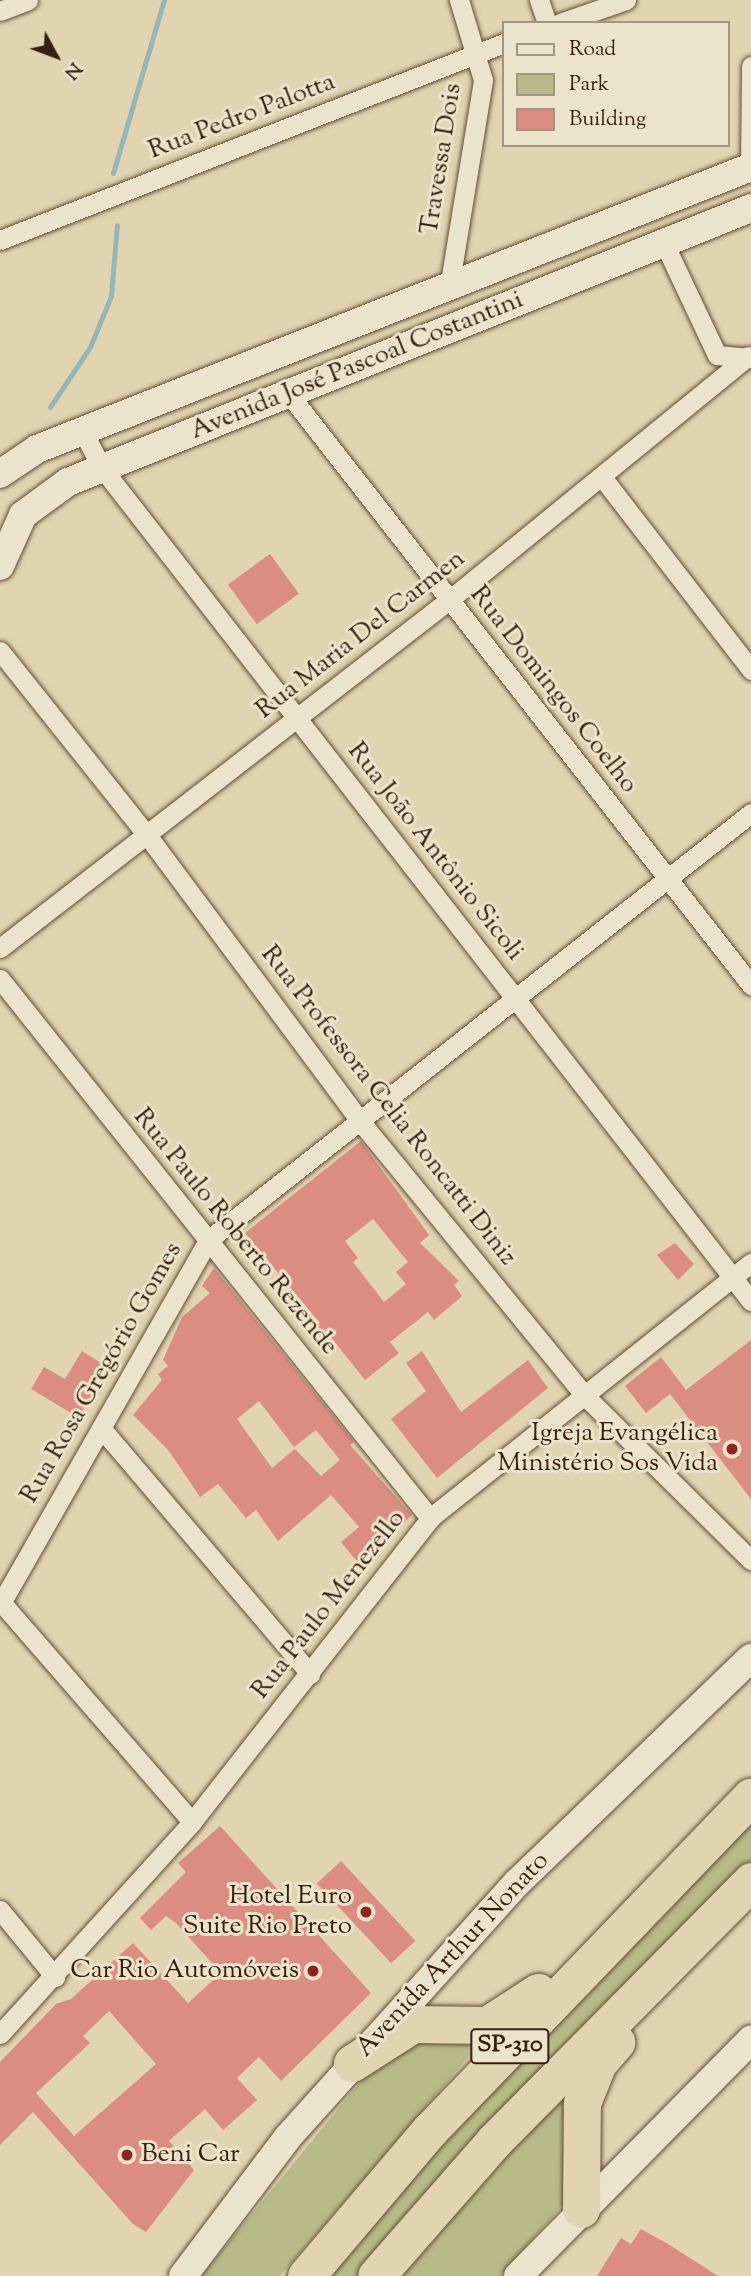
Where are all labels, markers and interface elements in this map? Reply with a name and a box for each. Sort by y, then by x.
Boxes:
north arrow [21,21,91,91]
legend [503,21,730,147]
text: Road [569,35,616,65]
text: N [57,56,87,85]
street label: Rua Pedro Palotta [144,67,340,167]
text: Park [569,70,609,100]
street label: Travessa Dois [415,81,469,237]
text: Building [569,105,646,135]
street label: Avenida José Pascoal Costantini [186,285,528,447]
street label: Rua Maria Del Carmen [250,544,472,726]
street label: Rua Domingos Coelho [462,580,644,800]
street label: Rua João Antônio Sicoli [340,737,530,967]
street label: Rua Professora Celia Roncatti Diniz [253,940,523,1272]
street label: Rua Paulo Roberto Rezende [126,1102,344,1362]
street label: Rua Rosa Gregório Gomes [14,1237,190,1509]
place label: Igreja Evangélica Ministério Sos Vida [497,1418,718,1480]
marker: Igreja Evangélica Ministério Sos Vida [724,1441,740,1457]
street label: Rua Paulo Menezello [246,1504,412,1706]
street label: Avenida Arthur Nonato [350,1846,556,2064]
place label: Hotel Euro Suite Rio Preto [183,1881,352,1942]
marker: Hotel Euro Suite Rio Preto [358,1904,374,1920]
place label: Car Rio Automóveis [70,1955,299,1987]
marker: Car Rio Automóveis [305,1963,321,1979]
road number: SP-310 [470,2025,550,2066]
place label: Beni Car [141,2139,240,2171]
marker: Beni Car [119,2147,135,2163]

